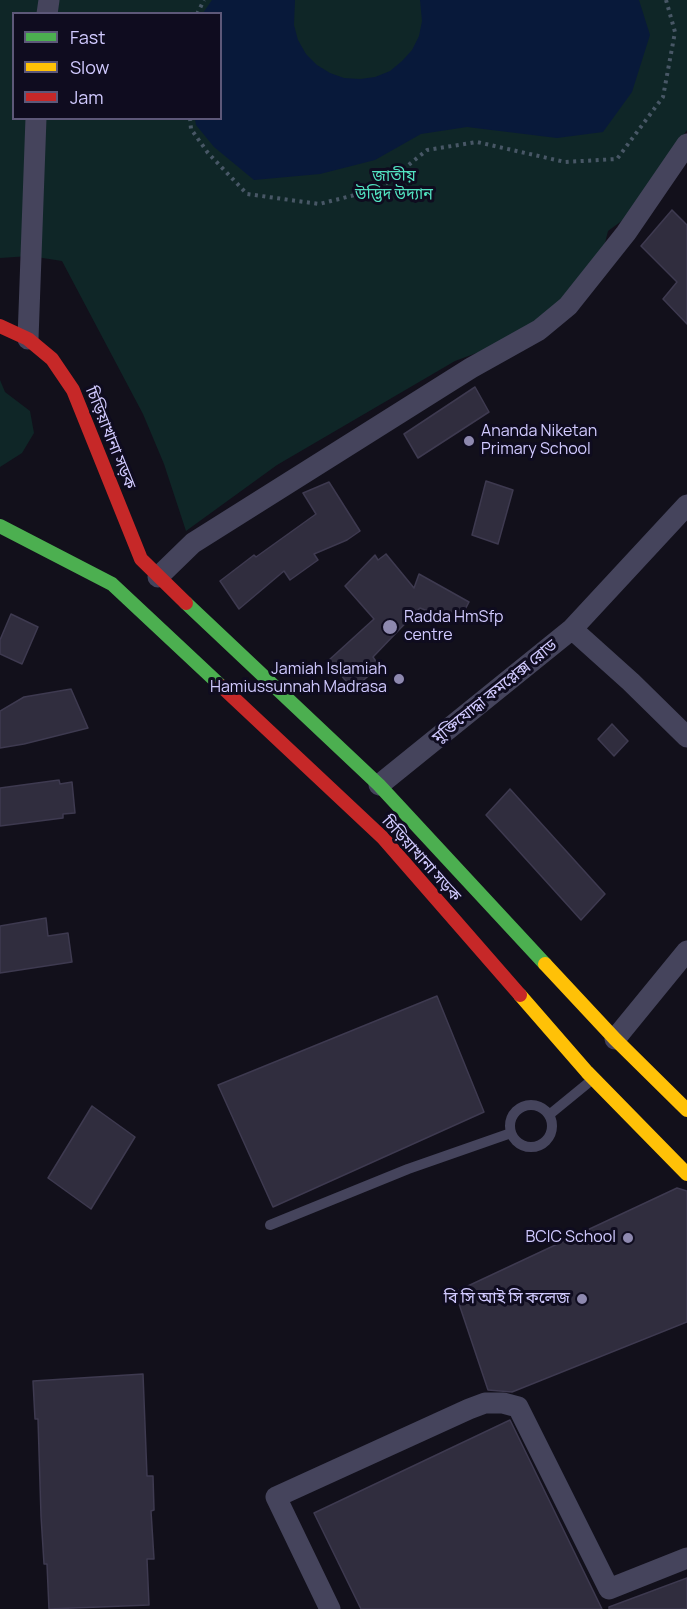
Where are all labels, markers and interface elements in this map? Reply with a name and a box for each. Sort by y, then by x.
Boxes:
legend [12,12,222,120]
text: Fast [70,25,105,49]
text: Slow [70,55,109,79]
text: Jam [70,85,104,109]
park label: জাতীয় উদ্ভিদ উদ্যান [355,167,433,205]
street label: চিড়িয়াখানা সড়ক [81,384,139,492]
place label: Ananda Niketan Primary School [481,422,597,460]
marker: Ananda Niketan Primary School [462,434,476,448]
place label: Radda HmSfp centre [404,608,504,646]
marker: Radda HmSfp centre [381,618,399,636]
street label: মুক্তিযোদ্ধা কমপ্লেক্স রোড [429,636,561,748]
place label: Jamiah Islamiah Hamiussunnah Madrasa [210,660,387,698]
marker: Jamiah Islamiah Hamiussunnah Madrasa [392,672,406,686]
street label: চিড়িয়াখানা সড়ক [377,812,465,906]
place label: BCIC School [525,1228,616,1248]
marker: BCIC School [621,1231,635,1245]
place label: বি সি আই সি কলেজ [444,1289,570,1309]
marker: বি সি আই সি কলেজ [575,1292,589,1306]

